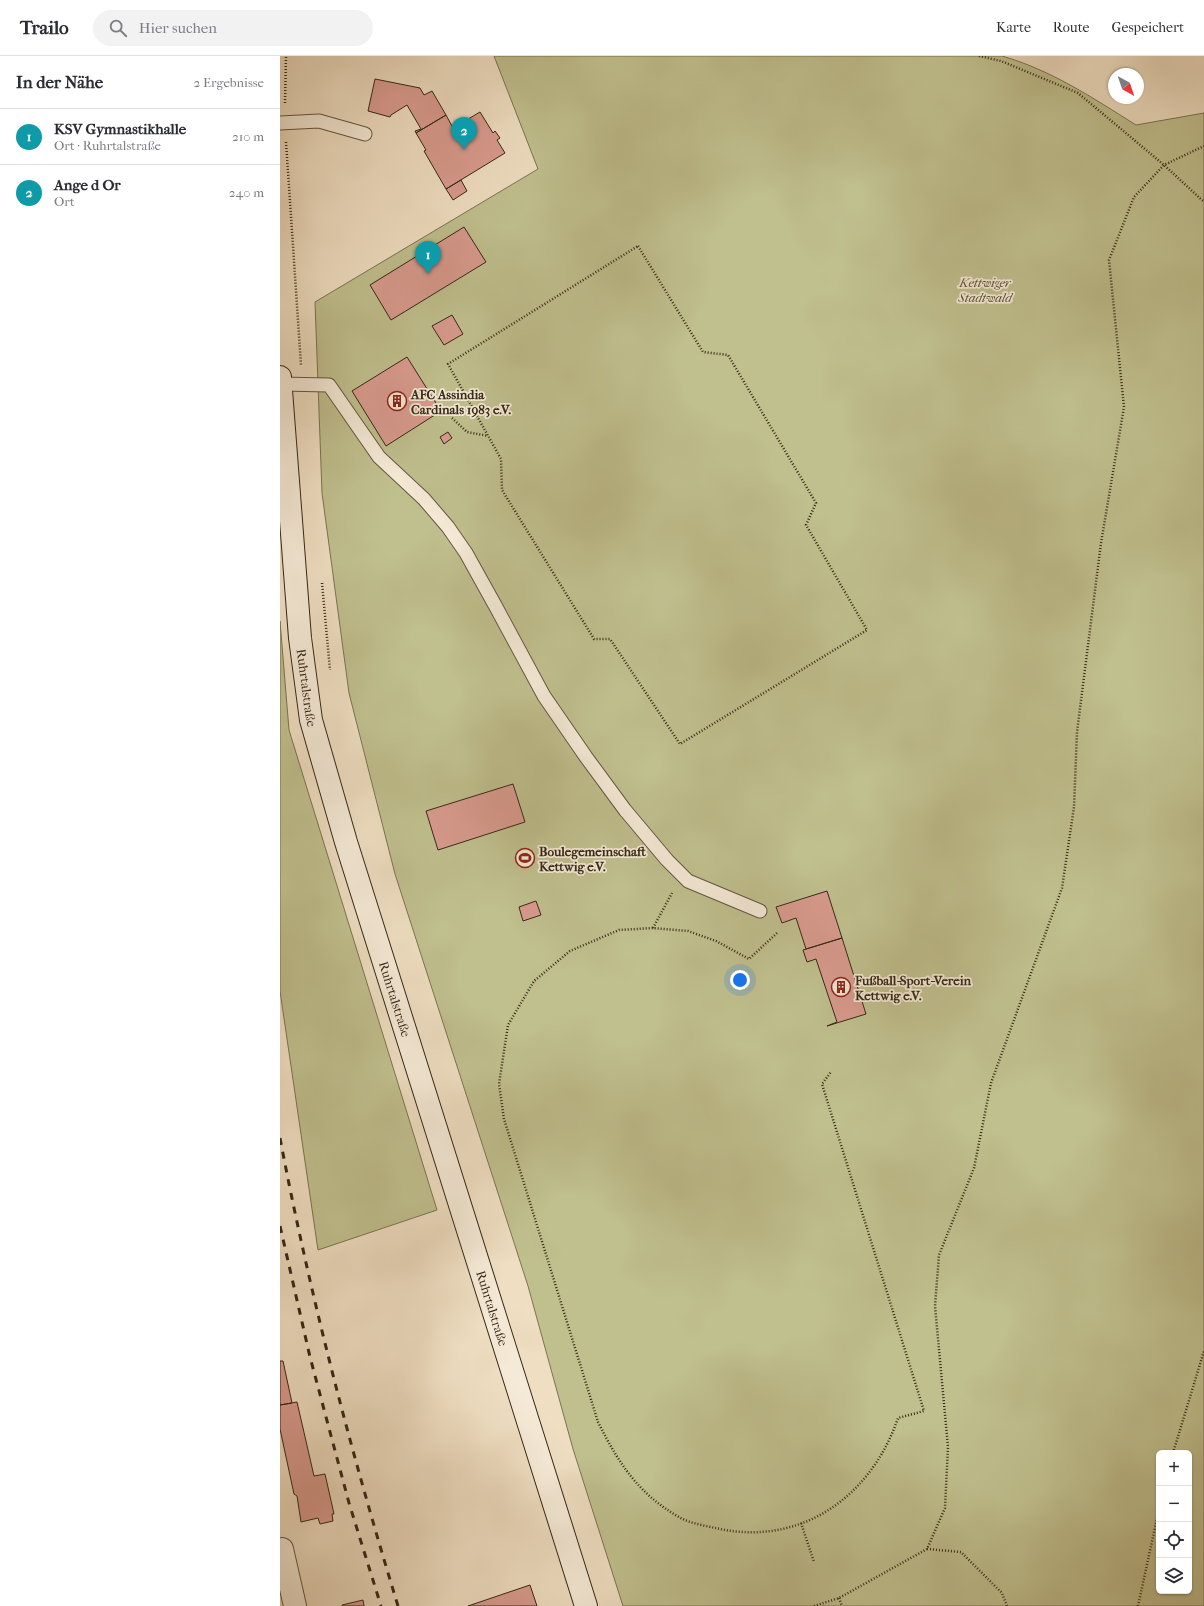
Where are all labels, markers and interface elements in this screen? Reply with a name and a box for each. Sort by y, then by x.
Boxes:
search box [93,10,373,46]
text: Trailo [20,17,69,39]
icon: search [107,17,129,39]
text: Hier suchen [139,19,217,37]
text: Karte [996,19,1031,36]
text: Route [1053,19,1090,36]
text: Gespeichert [1112,19,1184,36]
north arrow [1108,68,1144,104]
text: In der Nähe [16,72,103,92]
text: 2 Ergebnisse [194,75,264,90]
pin: 2 [451,117,477,150]
text: KSV Gymnastikhalle [54,120,186,138]
text: 1 [27,129,31,144]
text: 210 m [232,129,264,144]
text: Ort · Ruhrtalstraße [54,138,161,153]
text: Ange d Or [54,176,121,194]
text: 2 [26,185,32,200]
text: 240 m [229,185,264,200]
text: Ort [54,194,75,209]
pin: 1 [415,241,441,274]
park label: Kettwiger Stadtwald [957,275,1014,305]
place label: AFC Assindia Cardinals 1983 e.V. [410,387,512,418]
building icon: AFC Assindia Cardinals 1983 e.V. [386,390,408,412]
street label: Ruhrtalstraße [294,648,320,729]
place label: Boulegemeinschaft Kettwig e.V. [539,844,646,875]
sports icon: Boulegemeinschaft Kettwig e.V. [514,847,536,869]
street label: Ruhrtalstraße [376,960,414,1039]
your location [730,970,750,990]
place label: Fußball-Sport-Verein Kettwig e.V. [854,973,972,1004]
building icon: Fußball-Sport-Verein Kettwig e.V. [830,976,852,998]
street label: Ruhrtalstraße [473,1269,511,1348]
map controls [1156,1450,1192,1594]
button: + [1156,1450,1192,1486]
button: − [1156,1486,1192,1522]
button: locate [1156,1522,1192,1558]
button: layers [1156,1558,1192,1594]

